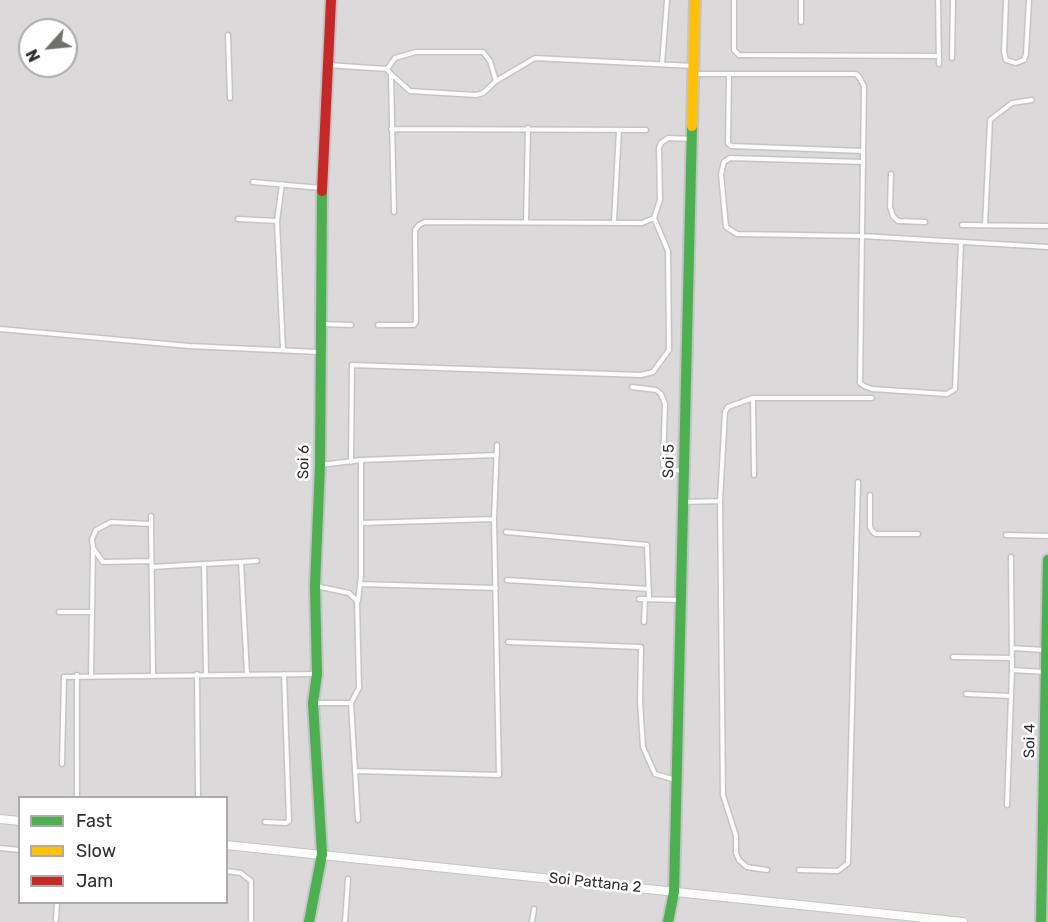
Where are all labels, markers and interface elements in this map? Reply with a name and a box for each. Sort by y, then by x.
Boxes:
north arrow [18,18,78,78]
text: N [22,46,44,65]
street label: Soi 5 [660,444,678,478]
street label: Soi 6 [295,445,313,479]
street label: Soi 4 [1021,724,1039,758]
legend [18,796,228,904]
text: Fast [76,810,112,832]
text: Slow [76,840,116,862]
street label: Soi Pattana 2 [548,869,642,897]
text: Jam [76,870,113,892]

